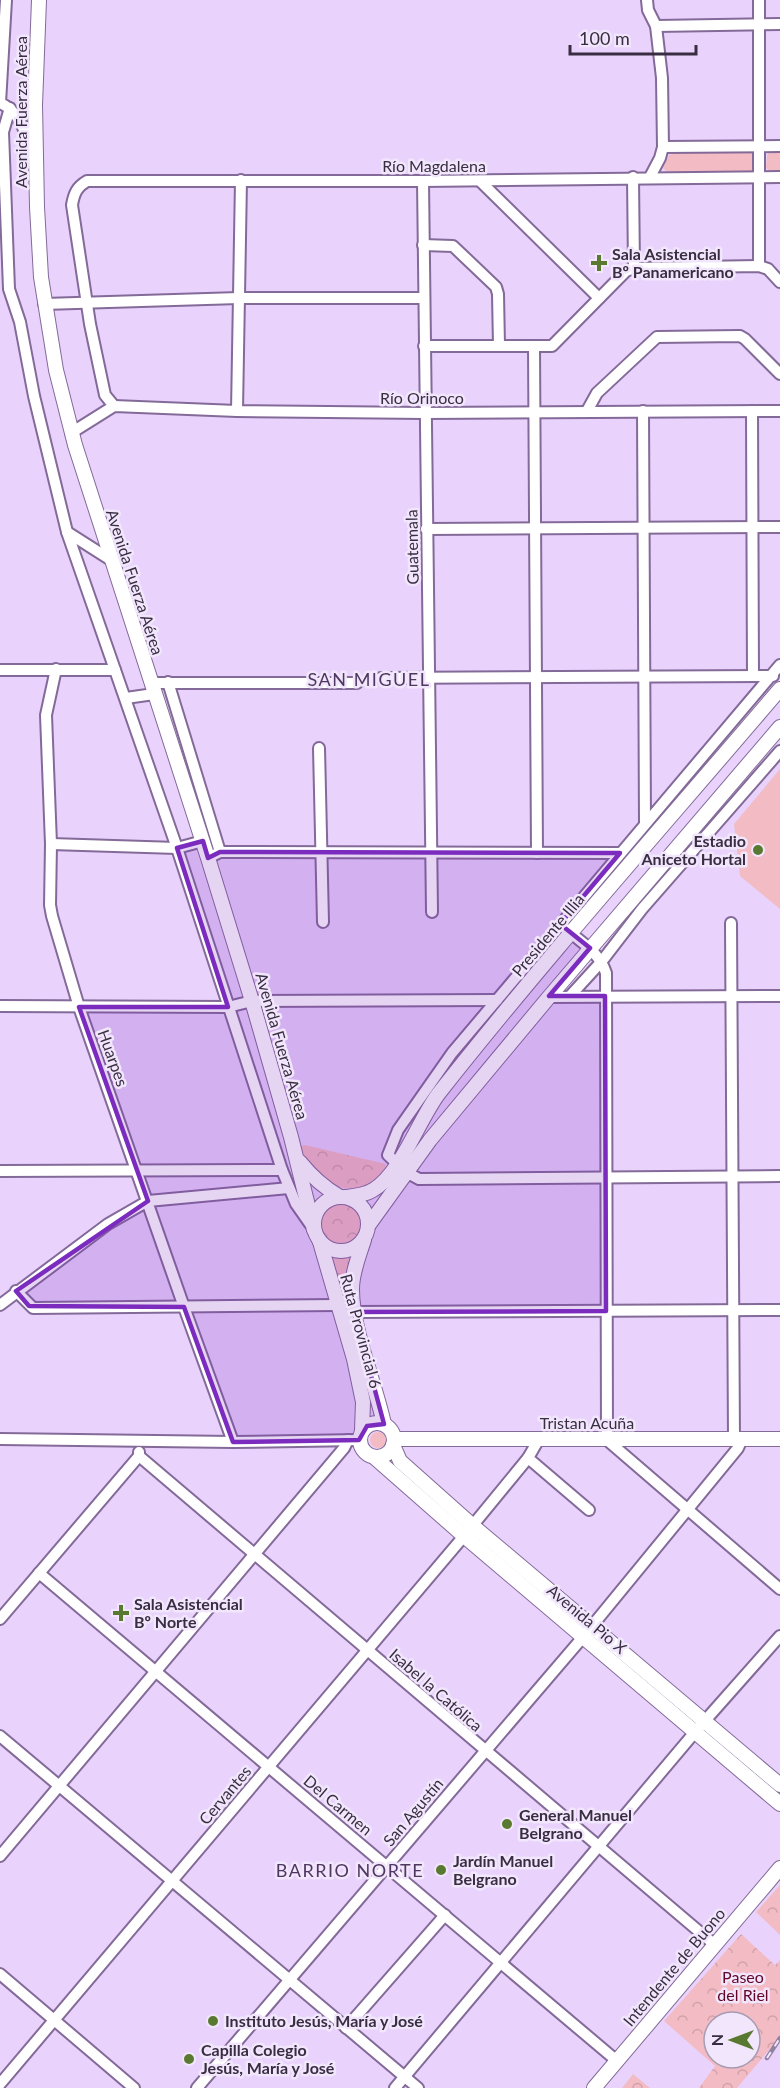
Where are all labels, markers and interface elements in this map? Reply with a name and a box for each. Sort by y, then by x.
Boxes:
scale bar [570,18,696,56]
text: 100 m [579,27,630,49]
street label: Avenida Fuerza Aérea [11,36,30,188]
street label: Río Magdalena [382,156,486,175]
place label: Sala Asistencial Bº Panamericano [612,244,734,281]
marker: Sala Asistencial Bº Panamericano [590,254,608,272]
street label: Río Orinoco [380,388,464,407]
street label: Avenida Fuerza Aérea [103,507,168,657]
street label: Guatemala [401,509,422,585]
district label: SAN MIGUEL [308,668,430,690]
place label: Estadio Aniceto Hortal [641,831,746,868]
marker: Estadio Aniceto Hortal [751,843,765,857]
street label: Presidente Illia [507,889,588,980]
street label: Avenida Fuerza Aérea [252,970,313,1121]
street label: Huarpes [94,1027,133,1089]
street label: Ruta Provincial 6 [337,1272,386,1390]
street label: Tristan Acuña [540,1413,634,1432]
street label: Avenida Pio X [544,1580,631,1658]
place label: Sala Asistencial Bº Norte [134,1594,243,1631]
marker: Sala Asistencial Bº Norte [112,1604,130,1622]
street label: Isabel la Católica [386,1644,487,1735]
street label: Cervantes [195,1761,255,1828]
street label: Del Carmen [300,1771,376,1839]
street label: San Agustín [379,1774,446,1849]
place label: General Manuel Belgrano [519,1805,632,1842]
marker: General Manuel Belgrano [500,1817,514,1831]
place label: Jardín Manuel Belgrano [453,1851,553,1888]
district label: BARRIO NORTE [276,1859,424,1881]
marker: Jardín Manuel Belgrano [434,1863,448,1877]
street label: Intendente de Buono [619,1904,729,2030]
park label: Paseo del Riel [717,1967,769,2004]
north arrow [702,2010,762,2070]
place label: Instituto Jesús, María y José [225,2011,423,2030]
marker: Instituto Jesús, María y José [206,2014,220,2028]
text: N [707,2034,726,2046]
place label: Capilla Colegio Jesús, María y José [201,2040,335,2077]
marker: Capilla Colegio Jesús, María y José [182,2052,196,2066]

